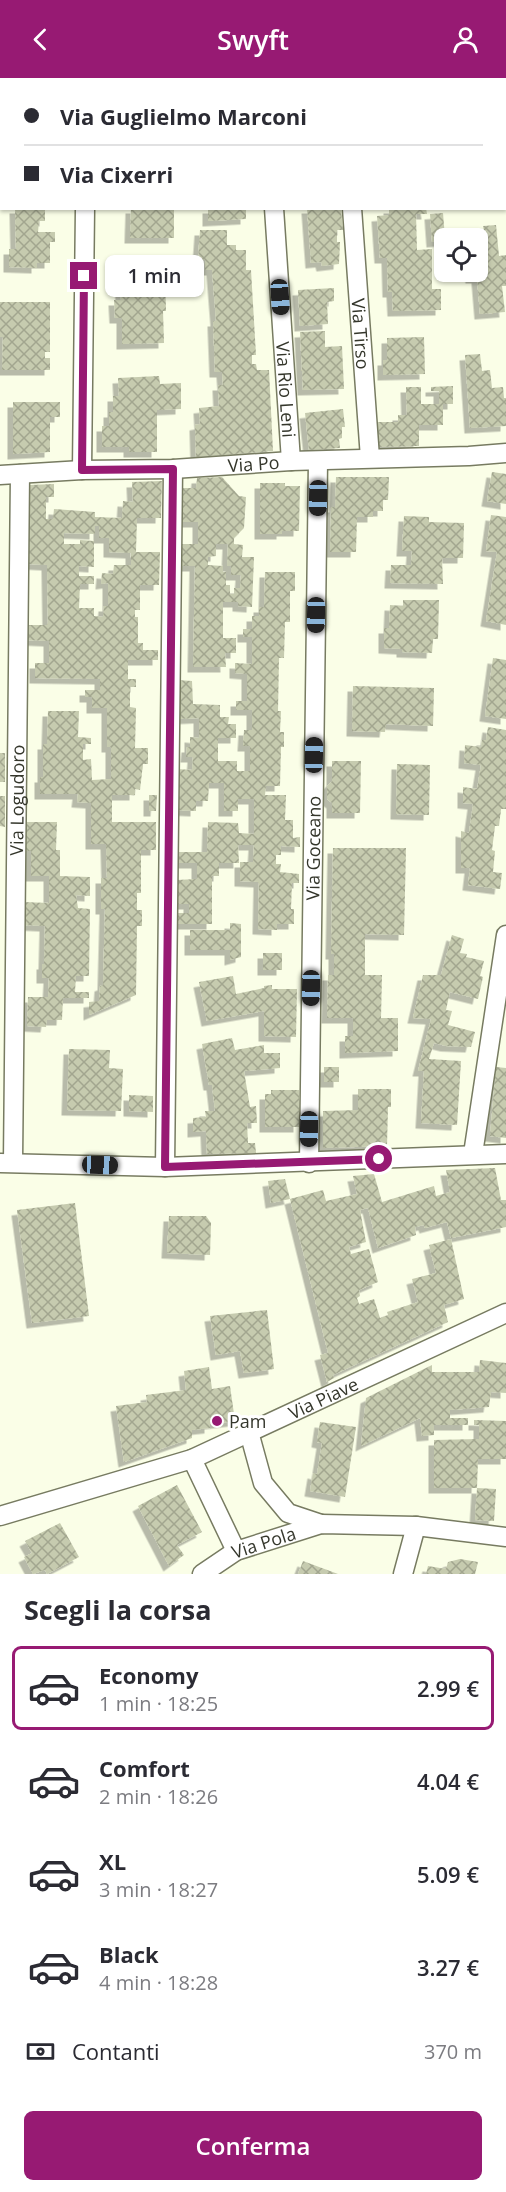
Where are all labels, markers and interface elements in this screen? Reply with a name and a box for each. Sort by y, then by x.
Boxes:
text: Swyft [217,21,289,58]
icon: back [24,23,57,56]
icon: person [449,23,482,56]
text: Via Guglielmo Marconi [60,101,307,131]
text: Via Cixerri [60,159,173,189]
map controls [434,228,488,282]
button: locate [434,228,488,282]
callout: 1 min [105,255,204,297]
route end [70,262,97,289]
text: 1 min [128,262,182,289]
car [270,278,290,316]
street label: Via Tirso [347,297,376,370]
street label: Via Rio Leni [271,341,301,438]
street label: Via Po [227,450,280,477]
car [309,480,327,516]
car [307,597,325,633]
car [305,737,323,773]
street label: Via Logudoro [4,744,29,856]
street label: Via Goceano [300,796,326,900]
car [302,970,320,1006]
car [300,1111,318,1147]
route start [365,1145,392,1172]
car [82,1155,118,1175]
street label: Via Piave [284,1371,362,1425]
place label: Pam [229,1409,267,1433]
marker: Pam [210,1414,224,1428]
street label: Via Pola [228,1521,299,1564]
text: Scegli la corsa [24,1591,212,1628]
text: Economy [99,1660,198,1690]
icon: car [27,1661,81,1715]
text: 2.99 € [417,1673,479,1703]
text: 1 min · 18:25 [99,1690,218,1717]
text: Comfort [99,1753,190,1783]
icon: car [27,1754,81,1808]
text: 4.04 € [417,1766,479,1796]
text: 2 min · 18:26 [99,1783,218,1810]
text: XL [99,1846,126,1876]
icon: car [27,1847,81,1901]
text: 5.09 € [417,1859,479,1889]
text: 3 min · 18:27 [99,1876,218,1903]
text: Black [99,1939,159,1969]
icon: car [27,1940,81,1994]
text: 3.27 € [417,1952,479,1982]
text: 4 min · 18:28 [99,1969,218,1996]
icon: cash [24,2035,57,2068]
text: Contanti [72,2036,160,2066]
text: 370 m [424,2038,482,2065]
button: Conferma [24,2111,482,2180]

